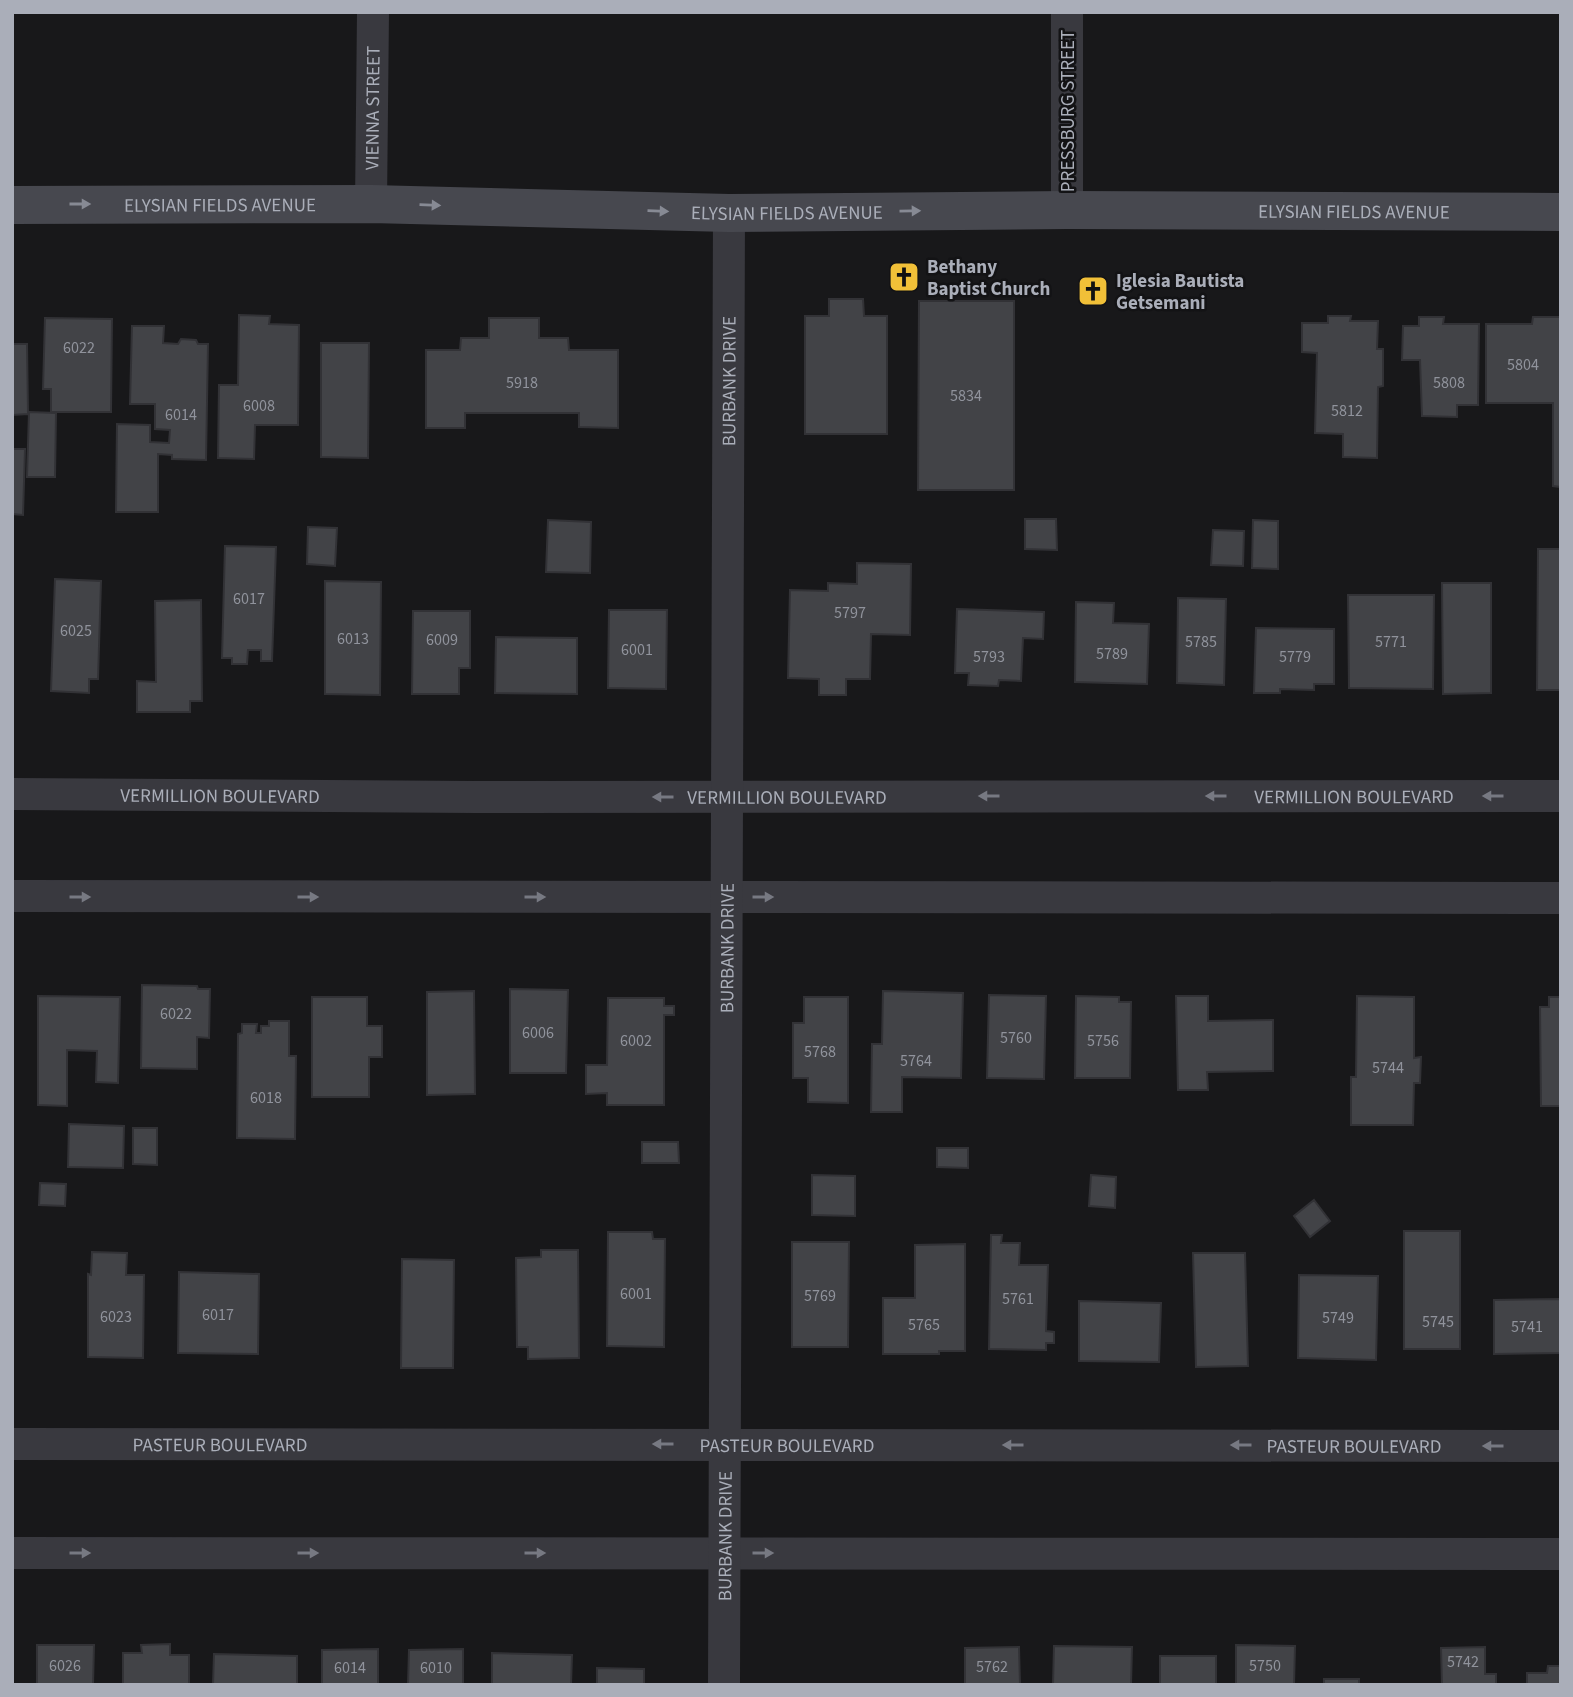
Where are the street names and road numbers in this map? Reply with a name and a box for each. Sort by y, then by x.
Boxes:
street label: PRESSBURG STREET [1055,30,1082,192]
street label: VIENNA STREET [359,46,388,170]
street label: ELYSIAN FIELDS AVENUE [124,192,316,220]
street label: ELYSIAN FIELDS AVENUE [1258,199,1450,227]
street label: ELYSIAN FIELDS AVENUE [691,200,883,228]
street label: BURBANK DRIVE [716,316,744,446]
street label: VERMILLION BOULEVARD [120,783,320,811]
street label: VERMILLION BOULEVARD [1254,784,1454,811]
street label: VERMILLION BOULEVARD [687,785,887,812]
street label: BURBANK DRIVE [714,883,742,1013]
street label: PASTEUR BOULEVARD [133,1432,307,1459]
street label: PASTEUR BOULEVARD [700,1433,874,1460]
street label: PASTEUR BOULEVARD [1267,1434,1441,1461]
street label: BURBANK DRIVE [712,1471,740,1601]

